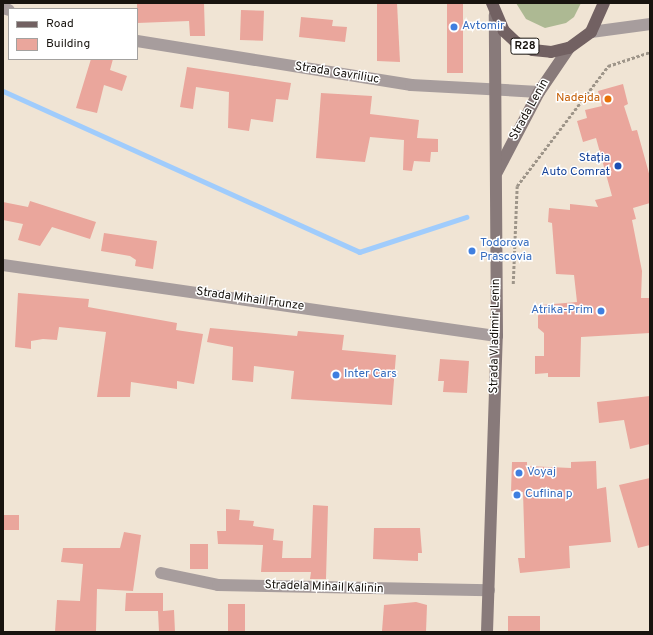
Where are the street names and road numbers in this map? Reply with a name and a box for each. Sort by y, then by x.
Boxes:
road number: R28 [510,37,540,55]
street label: Strada Gavriliuc [294,60,380,88]
street label: Strada Lenin [507,77,553,143]
street label: Strada Vladimir Lenin [488,278,504,394]
street label: Strada Mihail Frunze [195,285,305,315]
street label: Stradela Mihail Kalinin [264,579,384,597]

